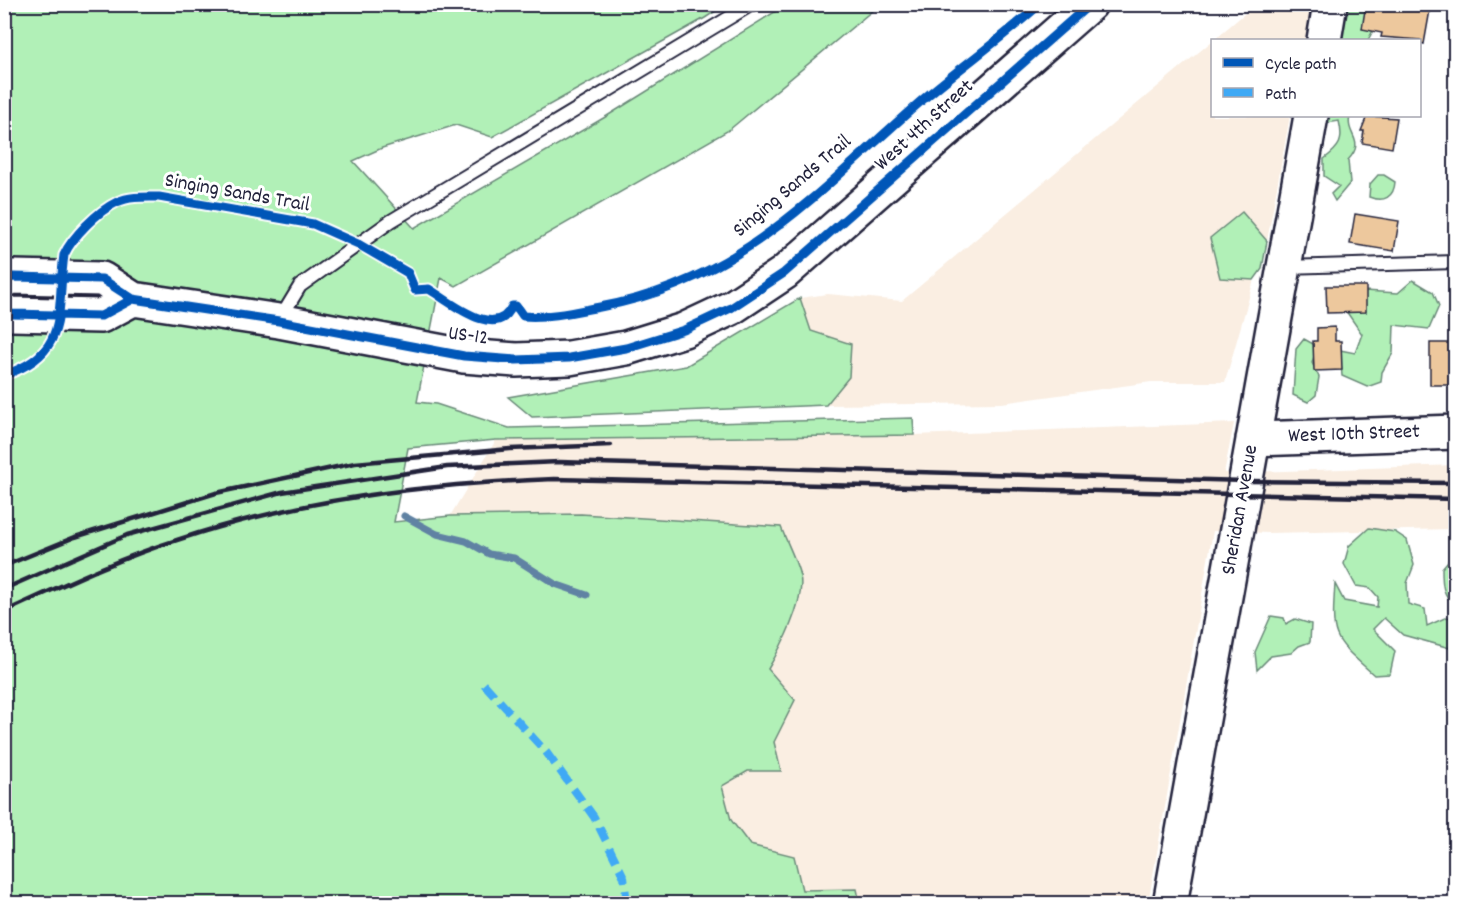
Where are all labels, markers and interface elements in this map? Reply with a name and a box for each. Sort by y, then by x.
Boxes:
legend [1211,39,1421,117]
text: Cycle path [1265,53,1336,78]
street label: West 4th Street [869,73,982,179]
text: Path [1265,83,1297,108]
street label: Singing Sands Trail [727,128,859,246]
street label: Singing Sands Trail [162,166,312,222]
street label: US-12 [446,319,490,355]
street label: West 10th Street [1288,418,1421,452]
street label: Sheridan Avenue [1215,443,1267,577]

